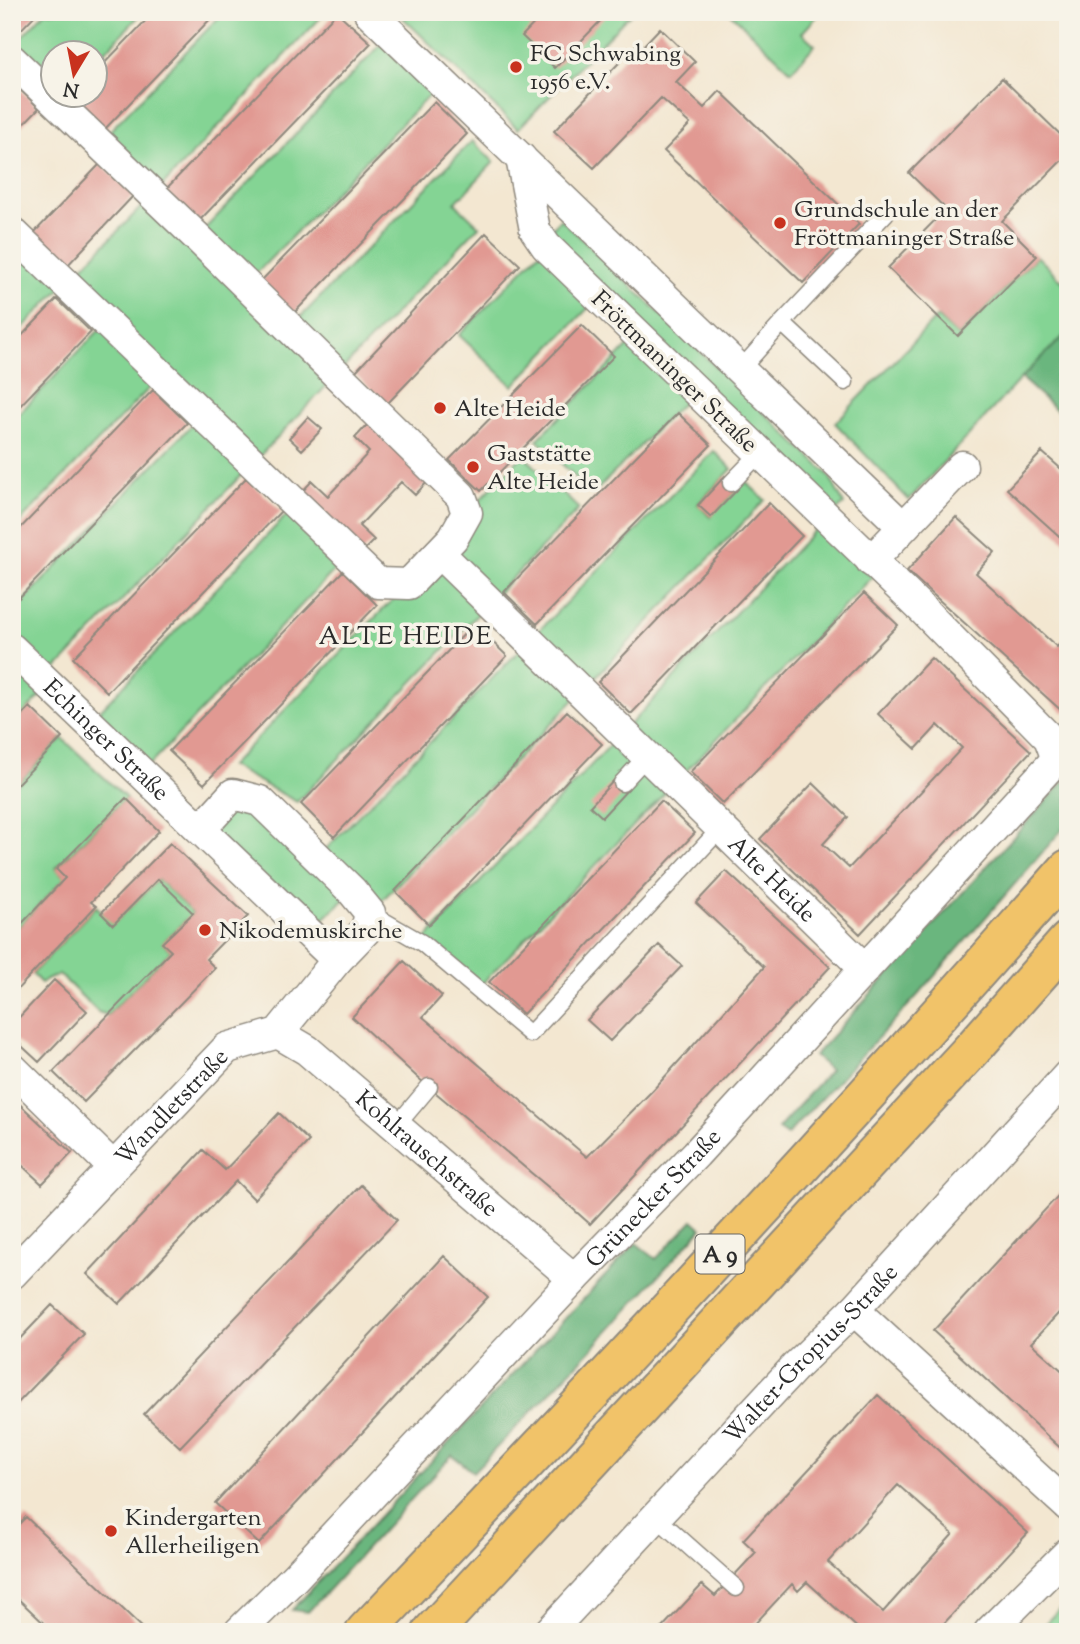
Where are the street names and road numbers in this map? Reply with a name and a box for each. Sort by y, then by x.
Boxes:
street label: Fröttmaninger Straße [582,284,765,461]
street label: Echinger Straße [34,672,176,810]
street label: Alte Heide [719,829,823,931]
street label: Wandletstraße [108,1042,237,1175]
street label: Kohlrauschstraße [347,1083,505,1226]
street label: Grünecker Straße [579,1122,730,1277]
road number: A 9 [696,1234,744,1274]
street label: Walter-Gropius-Straße [717,1257,907,1453]

